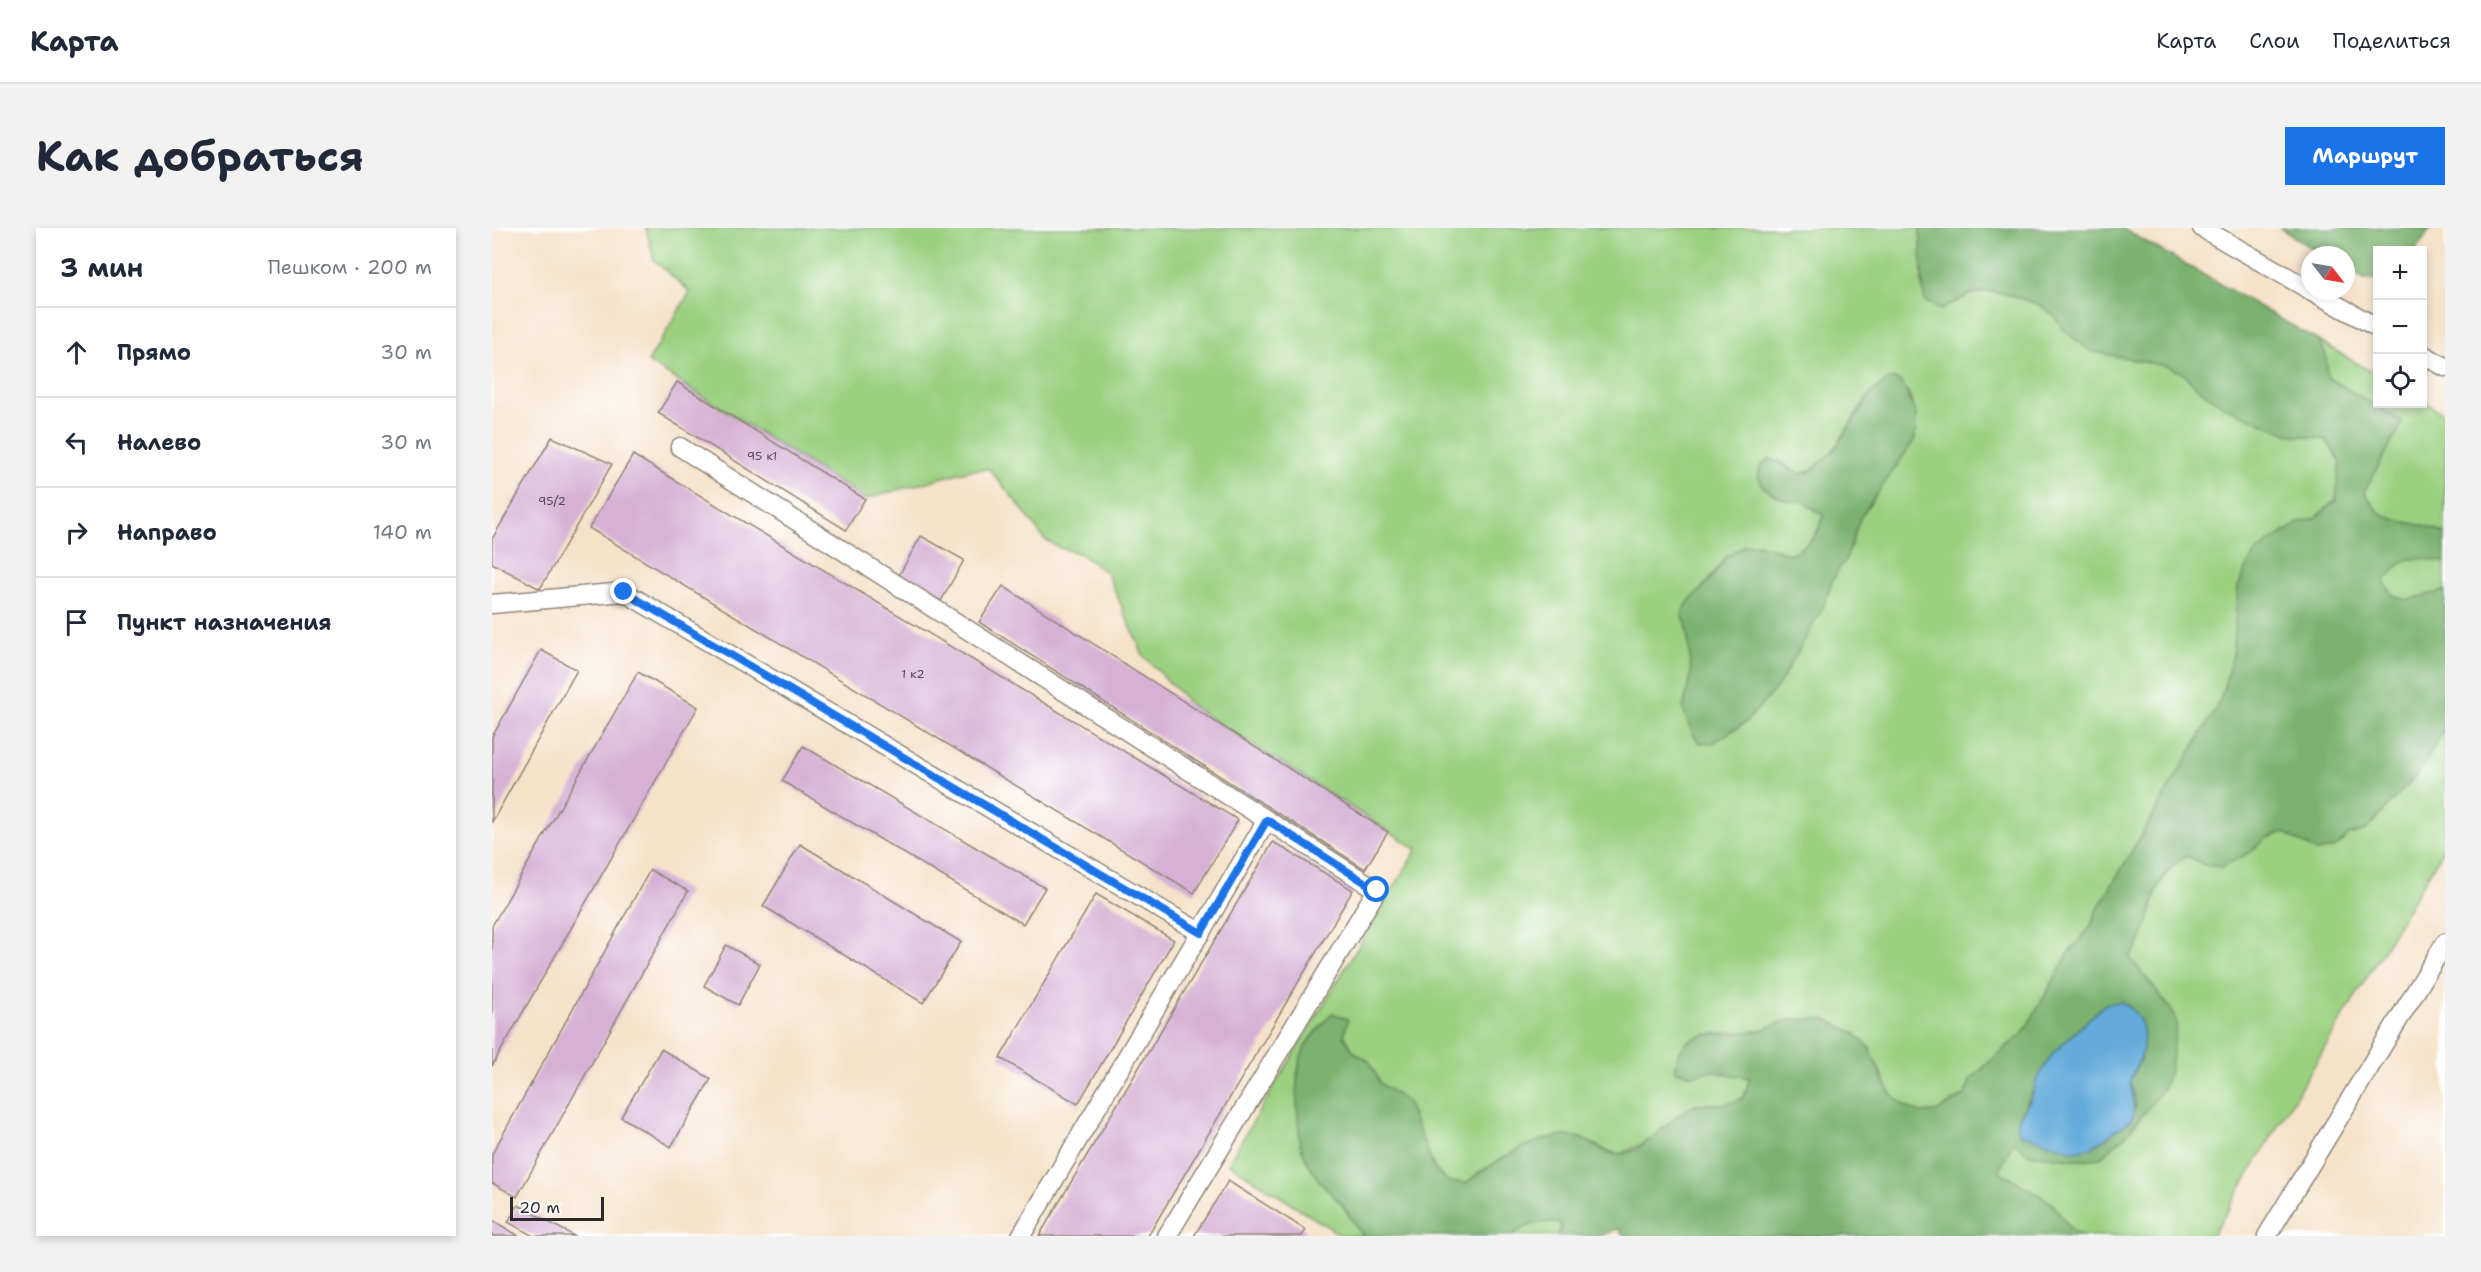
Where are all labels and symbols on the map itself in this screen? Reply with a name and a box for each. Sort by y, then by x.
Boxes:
north arrow [2301,246,2355,300]
house number: 95 к1 [747,448,777,464]
house number: 95/2 [538,493,566,509]
route end [610,578,636,604]
house number: 1 к2 [901,666,925,682]
route start [1363,876,1389,902]
scale bar [510,1194,604,1222]

